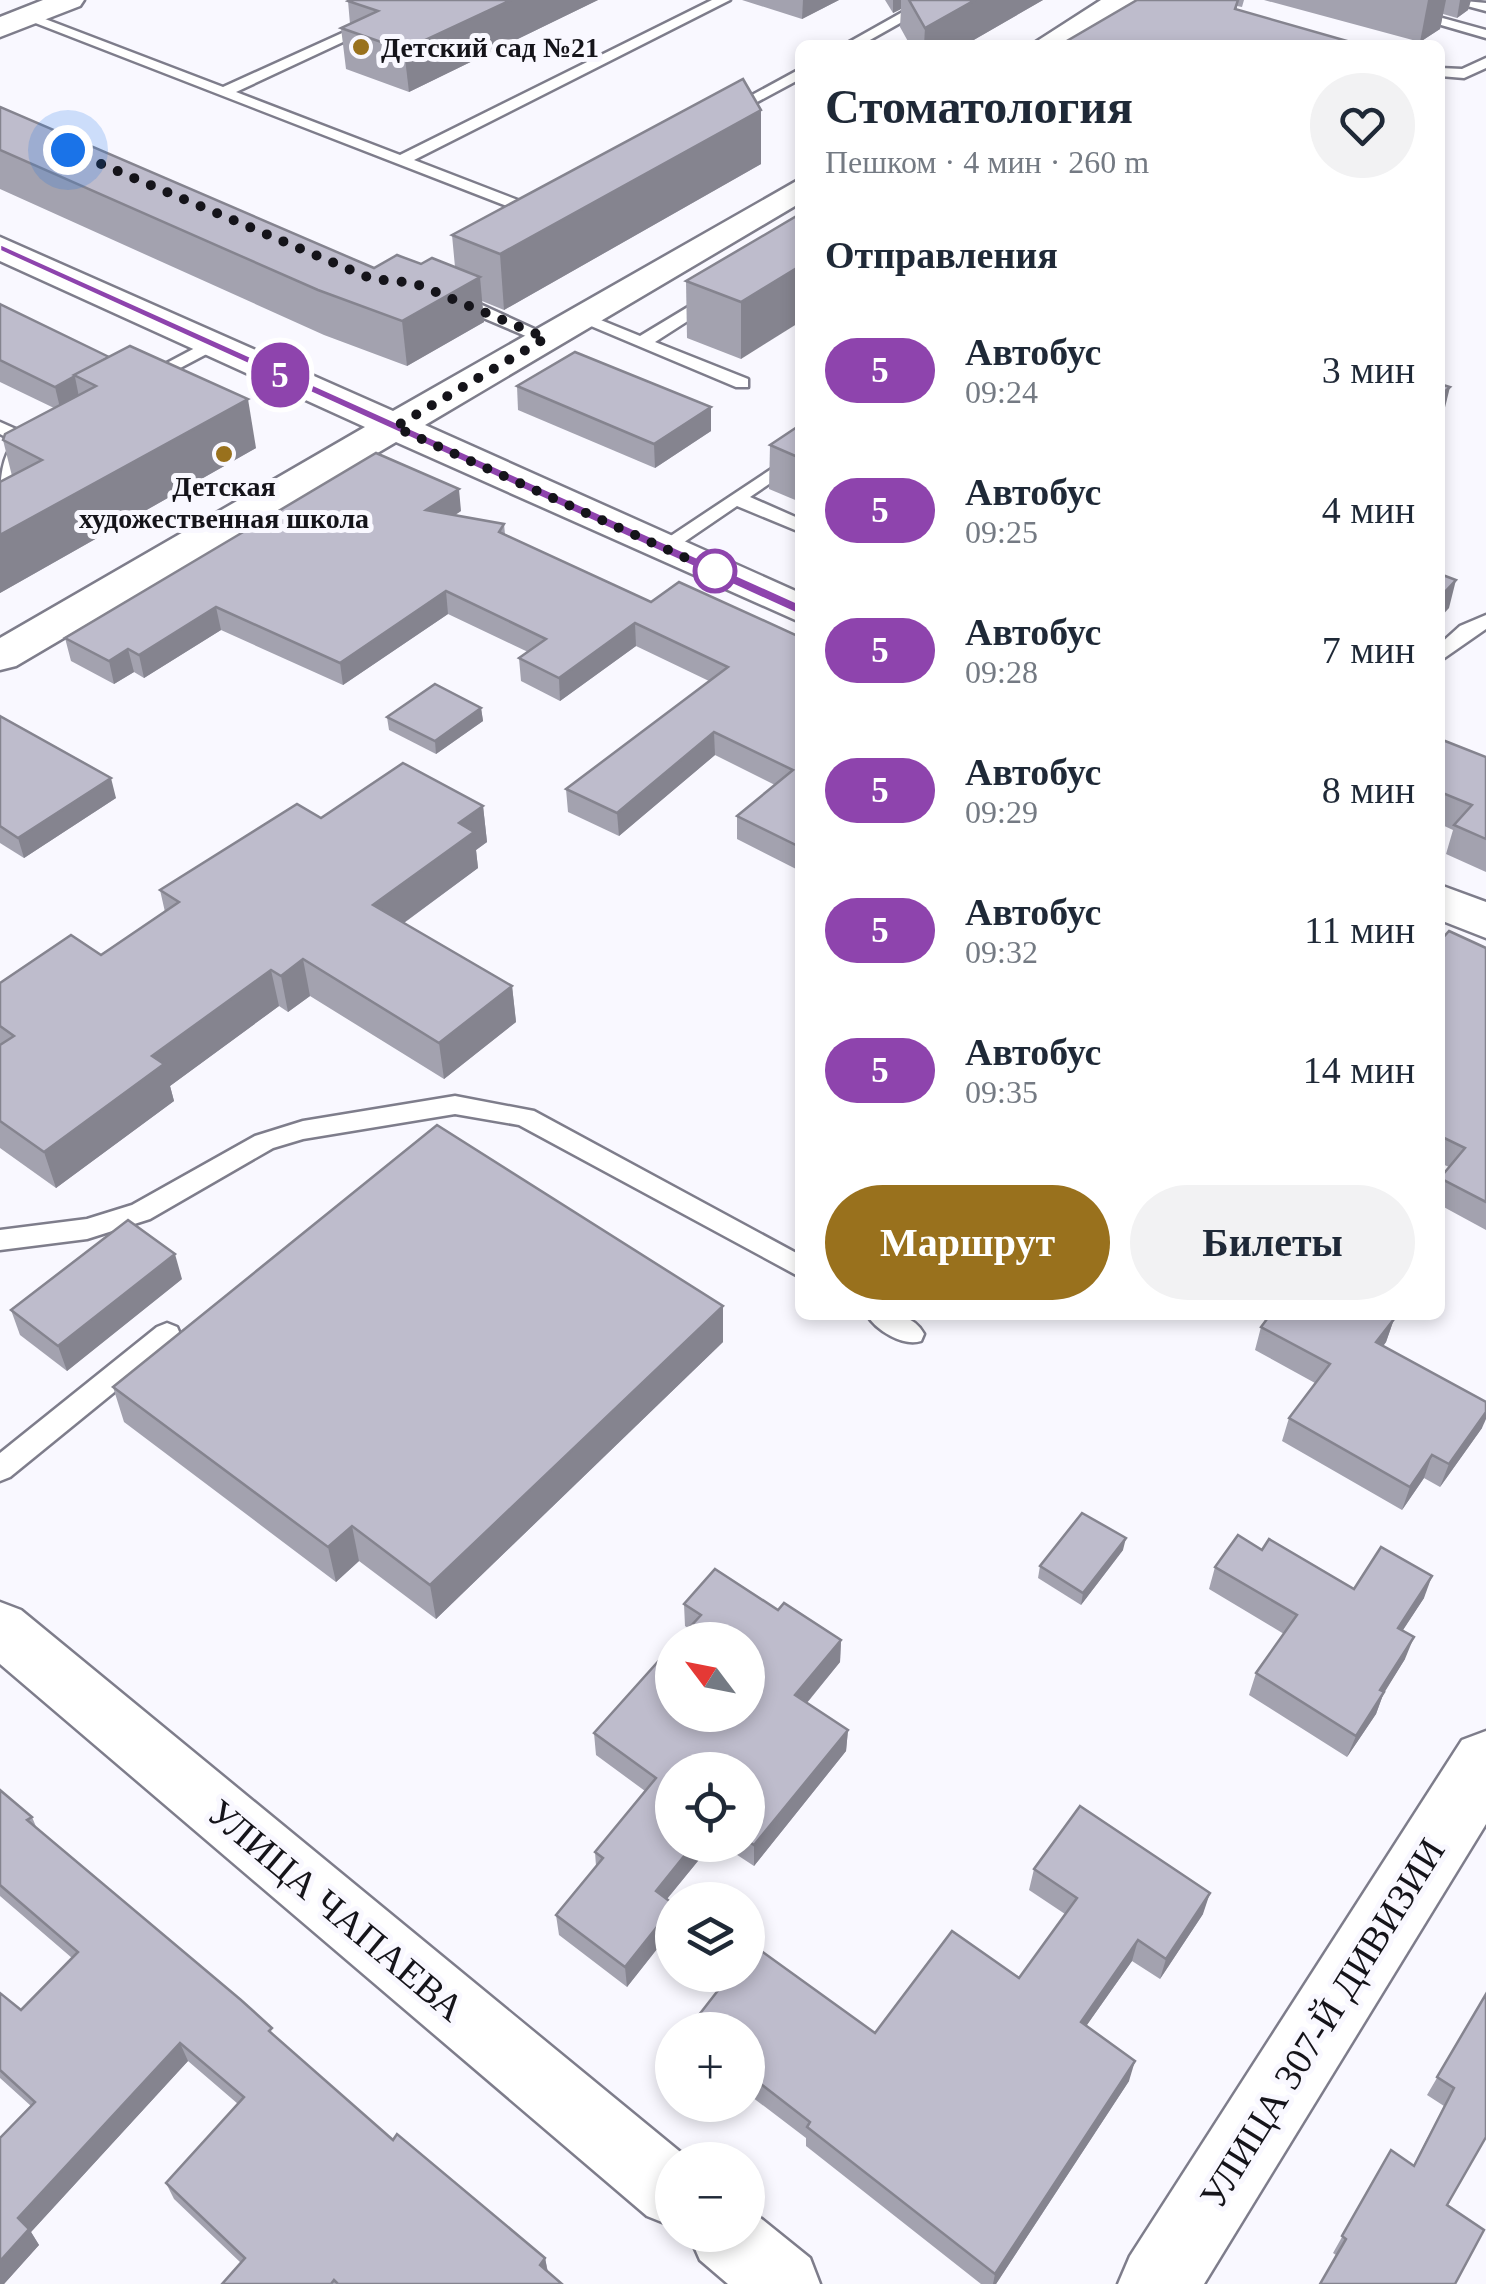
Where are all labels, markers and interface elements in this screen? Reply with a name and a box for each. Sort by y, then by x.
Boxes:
place label: Детский сад №21 [381,32,599,63]
marker: Детский сад №21 [350,36,372,58]
button: heart [1310,73,1415,178]
text: Стоматология [825,80,1133,133]
your location [43,125,93,175]
text: Пешком · 4 мин · 260 m [825,144,1149,180]
text: Отправления [825,234,1058,276]
text: Автобус [965,331,1101,373]
line badge: 5 [248,342,312,408]
text: 3 мин [1322,349,1415,391]
text: 5 [871,351,889,390]
text: 5 [271,356,289,395]
text: 09:24 [965,374,1038,410]
marker: Детская художественная школа [213,443,235,465]
place label: Детская художественная школа [79,471,369,534]
text: Автобус [965,471,1101,513]
text: 4 мин [1322,489,1415,531]
text: 5 [871,491,889,530]
text: 09:25 [965,514,1038,550]
unlabelled marker [694,550,736,592]
text: Автобус [965,611,1101,653]
text: 7 мин [1322,629,1415,671]
text: 5 [871,631,889,670]
text: 09:28 [965,654,1038,690]
text: Автобус [965,751,1101,793]
text: 8 мин [1322,769,1415,811]
text: 5 [871,771,889,810]
text: 09:29 [965,794,1038,830]
text: Автобус [965,891,1101,933]
text: 11 мин [1304,909,1415,951]
text: 5 [871,911,889,950]
text: 09:32 [965,934,1038,970]
text: Автобус [965,1031,1101,1073]
text: 14 мин [1303,1049,1415,1091]
text: 5 [871,1051,889,1090]
text: 09:35 [965,1074,1038,1110]
button: Маршрут [825,1185,1110,1300]
button: Билеты [1130,1185,1415,1300]
north arrow [655,1622,765,1732]
map controls [655,1622,765,2252]
button: locate [655,1752,765,1862]
street label: УЛИЦА ЧАПАЕВА [200,1791,473,2030]
street label: УЛИЦА 307-Й ДИВИЗИИ [1191,1831,1453,2215]
button: layers [655,1882,765,1992]
button: + [655,2012,765,2122]
button: − [655,2142,765,2252]

